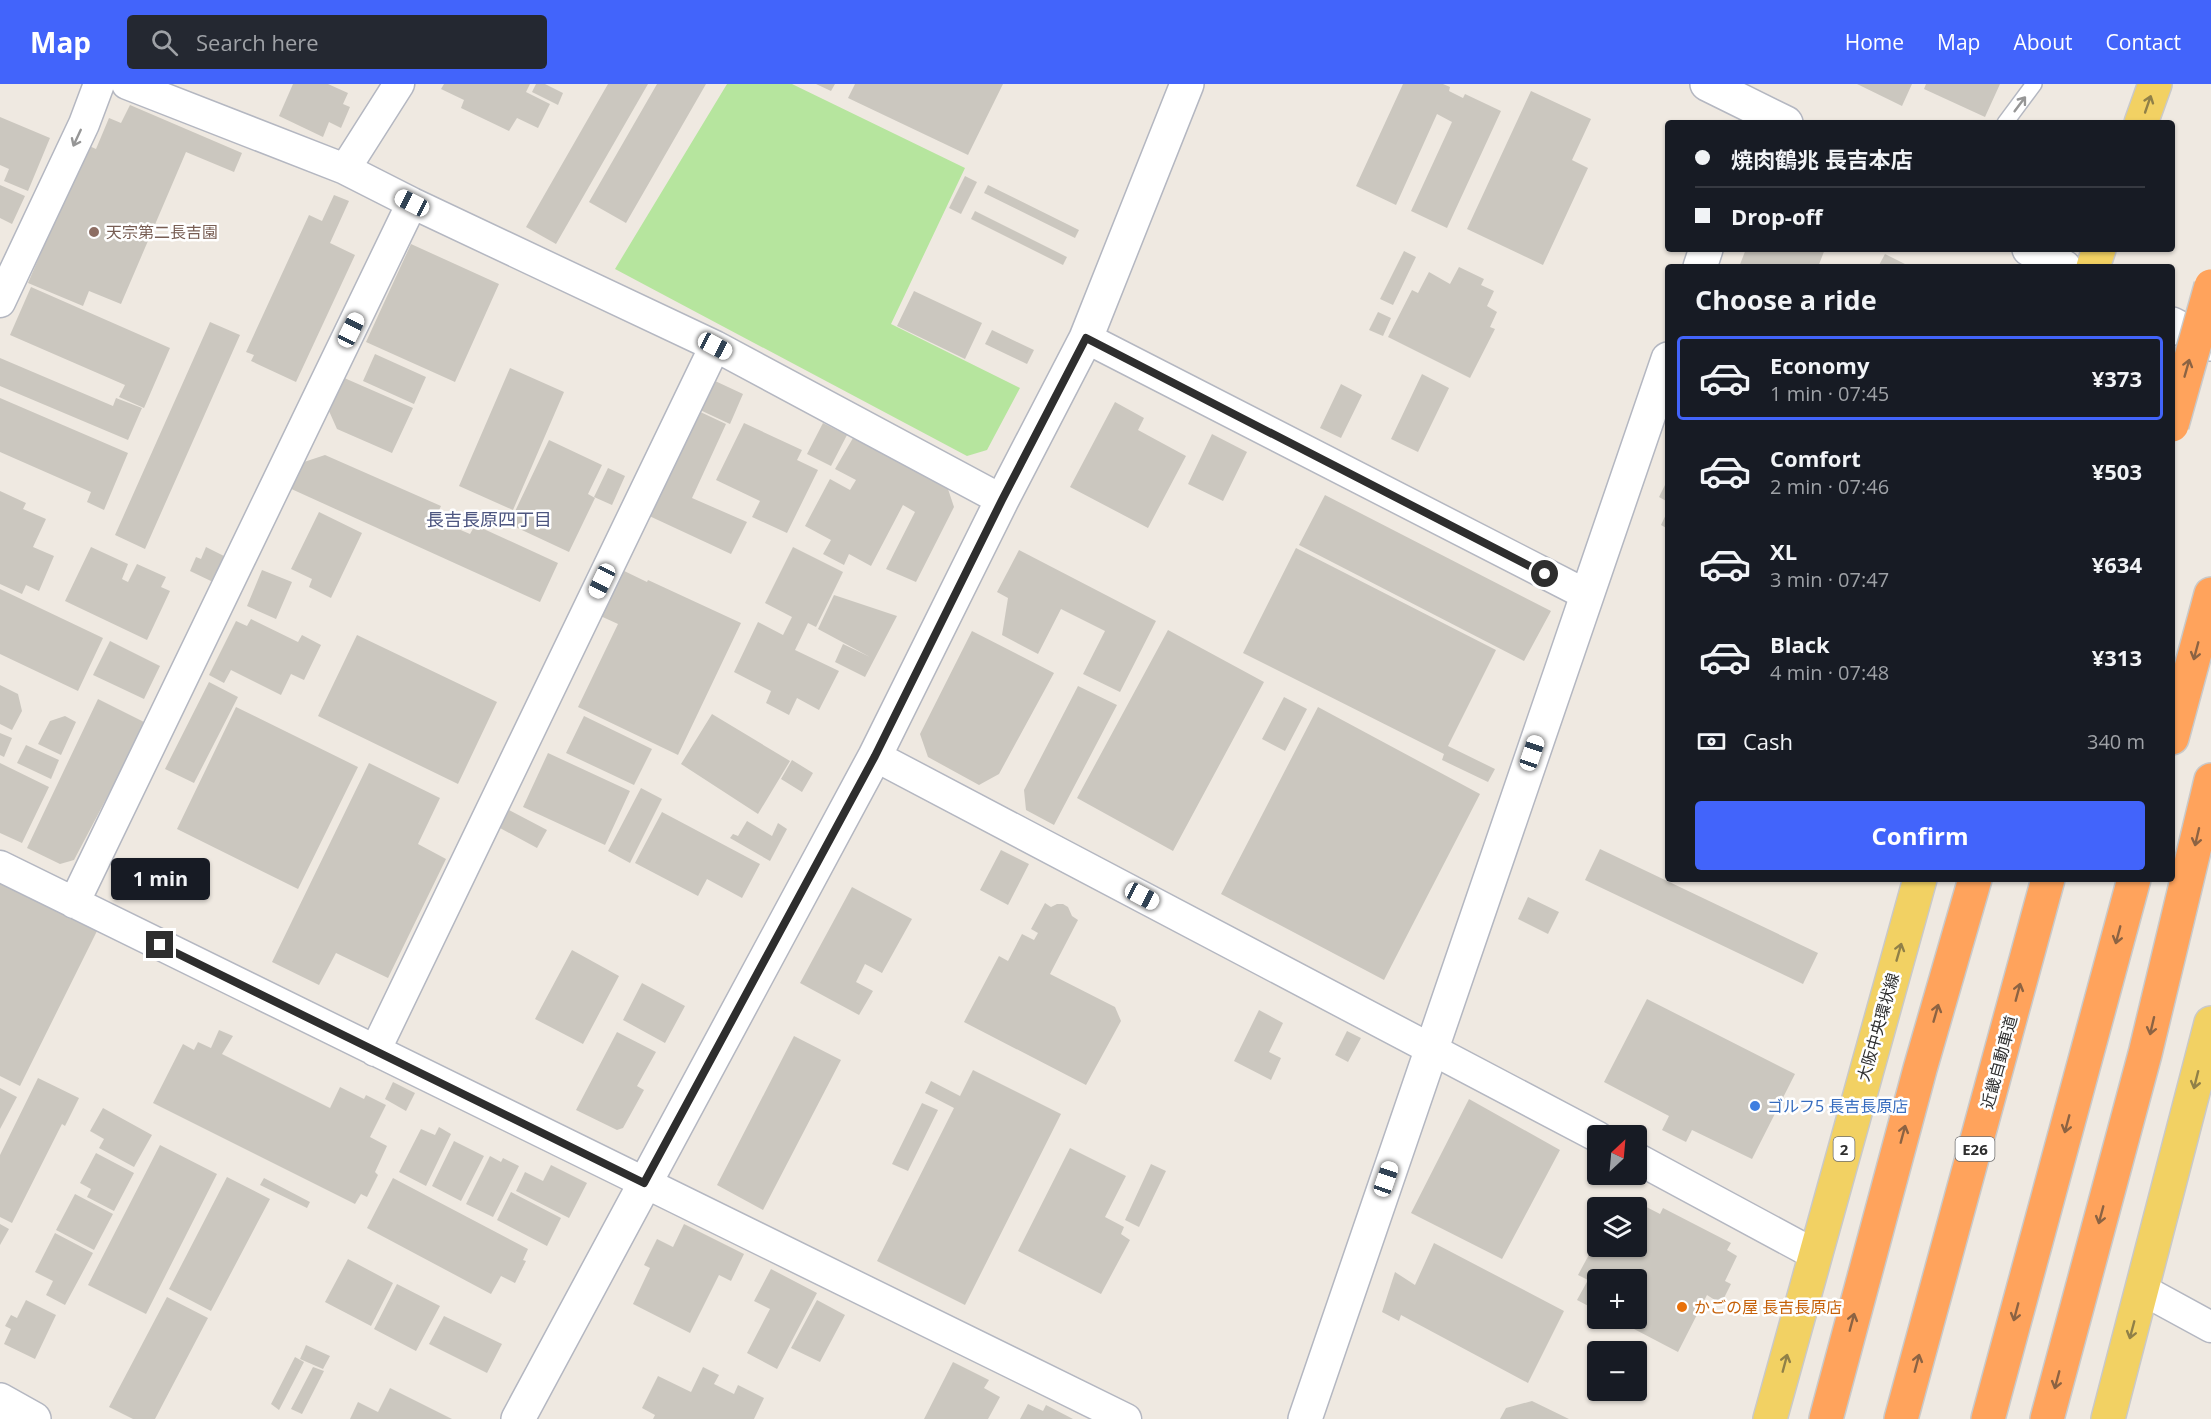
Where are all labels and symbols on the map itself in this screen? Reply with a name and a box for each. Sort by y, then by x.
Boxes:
one-way arrow [2144,95,2155,113]
one-way arrow [2013,96,2026,112]
one-way arrow [71,129,83,147]
car [392,187,432,219]
place label: 天宗第二長吉園 [106,221,218,243]
marker: 天宗第二長吉園 [87,225,101,239]
car [335,310,367,350]
car [695,330,735,362]
one-way arrow [2182,359,2194,378]
district label: 長吉長原四丁目 [426,507,552,531]
route start [1531,560,1558,587]
car [586,561,618,601]
one-way arrow [2189,641,2201,660]
car [1518,733,1546,773]
one-way arrow [2191,827,2203,846]
callout: 1 min [110,858,210,900]
car [1122,880,1162,912]
one-way arrow [2112,926,2123,945]
route end [146,931,173,958]
one-way arrow [1894,943,1905,962]
street label: 大阪中央環状線 [1852,970,1904,1084]
one-way arrow [2012,983,2024,1002]
one-way arrow [1931,1004,1942,1023]
street label: 近畿自動車道 [1976,1013,2022,1111]
one-way arrow [2146,1016,2157,1036]
one-way arrow [2190,1070,2202,1089]
place label: ゴルフ5 長吉長原店 [1767,1095,1908,1117]
marker: ゴルフ5 長吉長原店 [1748,1099,1762,1113]
one-way arrow [2061,1114,2072,1133]
one-way arrow [1897,1124,1909,1143]
north arrow [1587,1125,1647,1185]
road number: 2 [1834,1137,1854,1161]
road number: E26 [1956,1137,1994,1161]
car [1372,1159,1400,1199]
one-way arrow [2095,1205,2106,1224]
place label: かごの屋 長吉長原店 [1694,1296,1842,1318]
marker: かごの屋 長吉長原店 [1675,1300,1689,1314]
one-way arrow [2010,1302,2022,1321]
one-way arrow [1847,1313,1859,1332]
one-way arrow [2126,1320,2137,1339]
one-way arrow [1780,1353,1791,1372]
one-way arrow [1911,1353,1923,1372]
one-way arrow [2051,1370,2062,1389]

